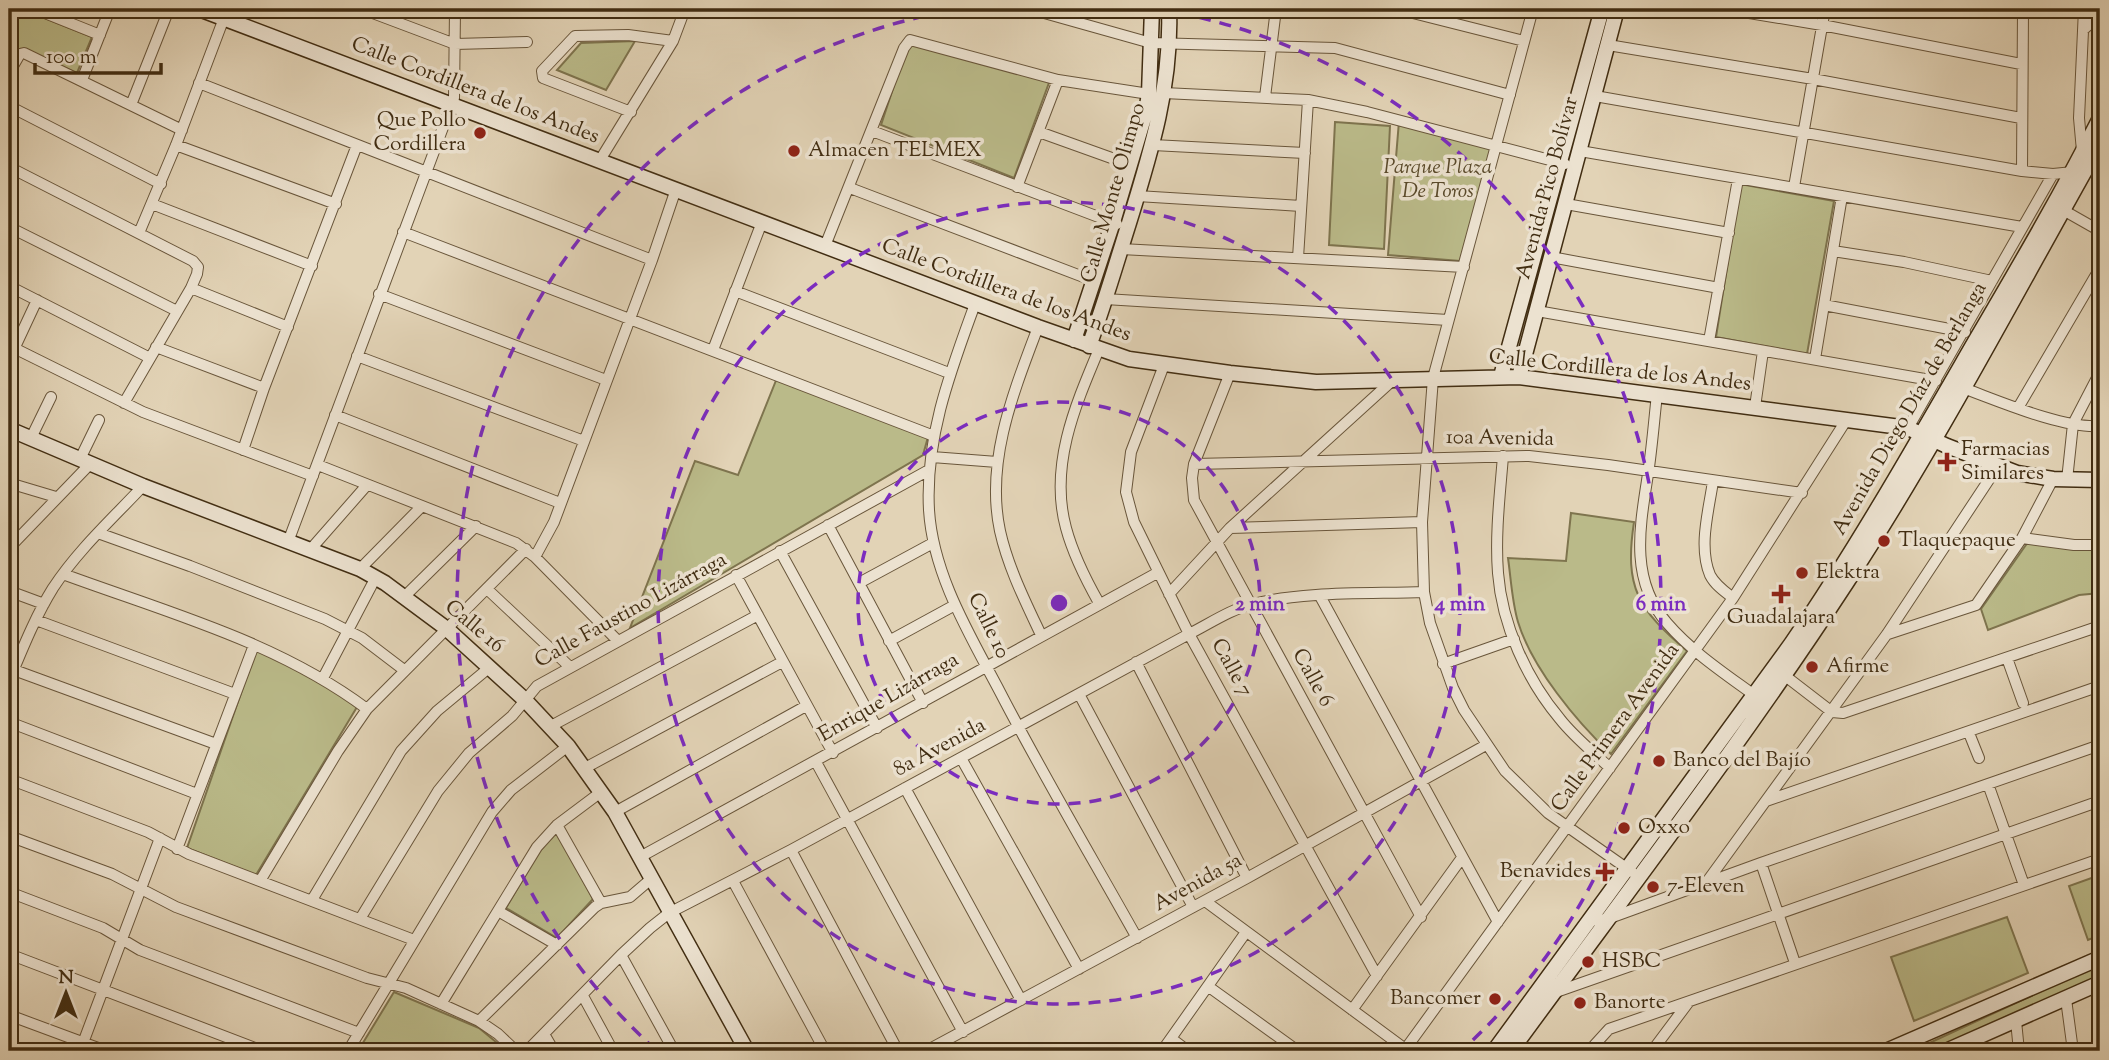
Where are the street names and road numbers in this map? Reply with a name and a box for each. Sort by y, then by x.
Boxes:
street label: Calle Cordillera de los Andes [347,30,603,152]
street label: Avenida Pico Bolívar [1509,93,1587,283]
street label: Calle Monte Olimpo [1074,99,1154,287]
street label: Calle Cordillera de los Andes [877,232,1135,350]
street label: Avenida Diego Díaz de Berlanga [1825,277,1995,541]
street label: Calle Cordillera de los Andes [1487,342,1753,400]
street label: 10a Avenida [1446,423,1555,455]
street label: Calle Faustino Lizárraga [530,546,733,676]
street label: Calle 10 [959,588,1017,664]
street label: Calle 16 [438,593,510,661]
street label: Calle 7 [1203,633,1260,703]
street label: Calle Primera Avenida [1544,637,1688,819]
street label: Calle 6 [1284,643,1340,713]
street label: Enrique Lizárraga [813,645,965,750]
street label: 8a Avenida [889,711,992,785]
street label: Avenida 5a [1148,846,1248,920]

